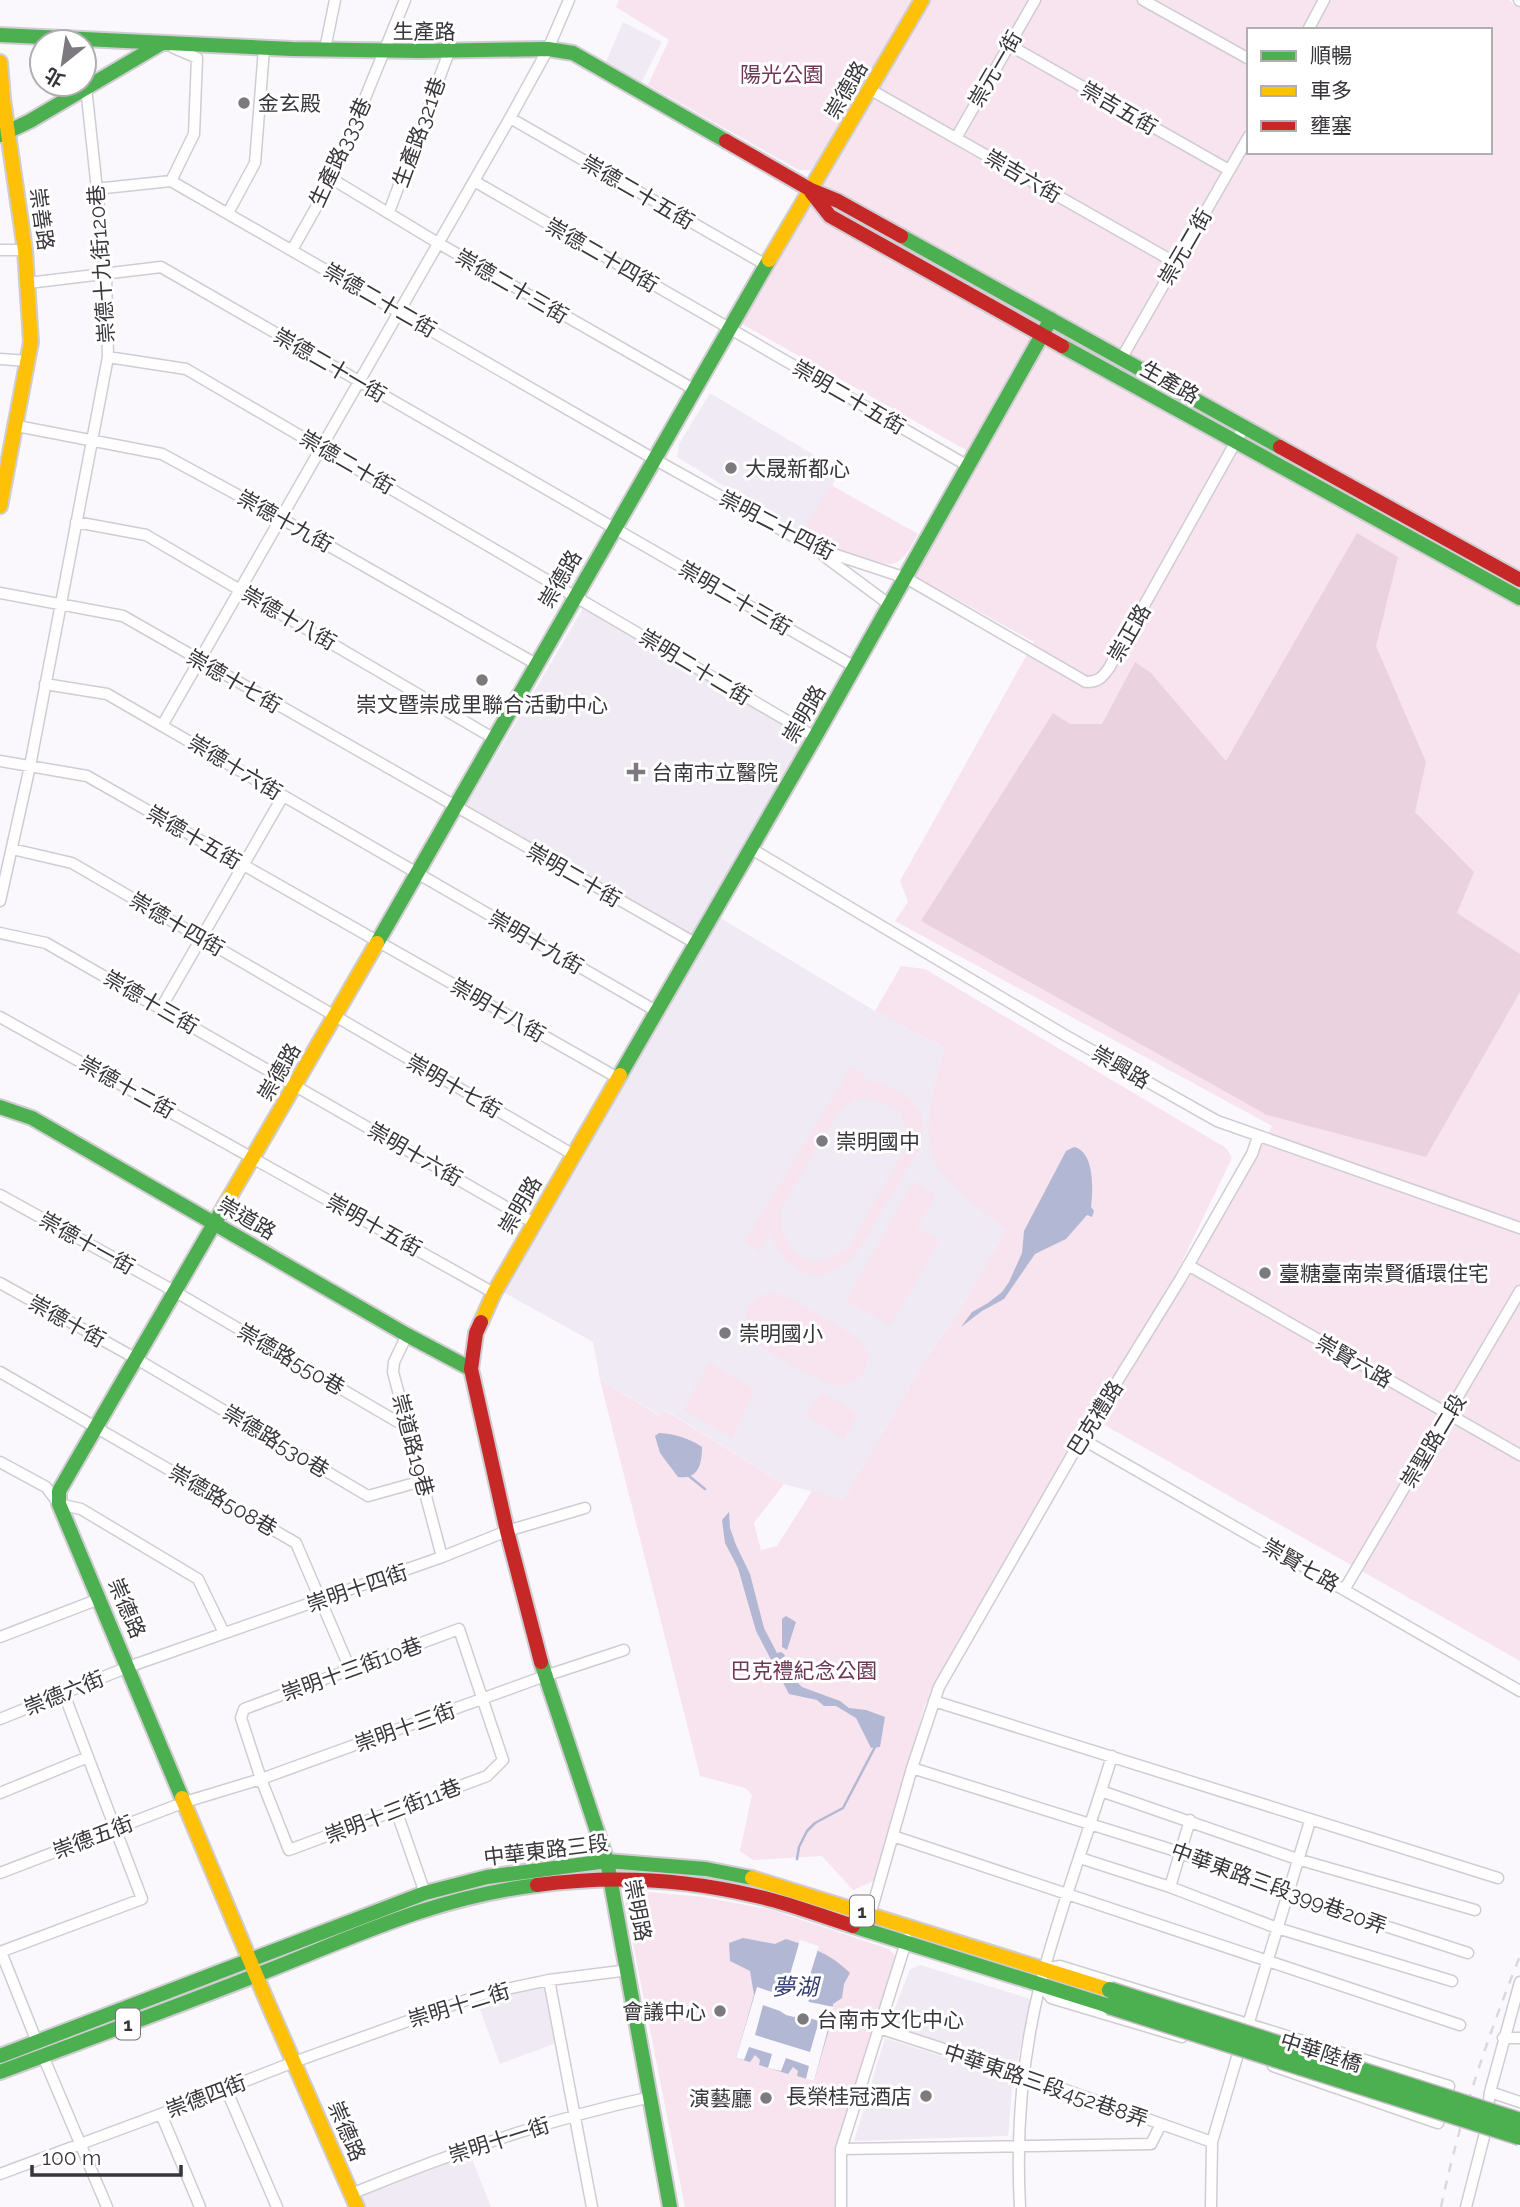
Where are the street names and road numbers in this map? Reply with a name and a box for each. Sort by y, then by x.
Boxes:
street label: 生產路 [393,19,456,44]
street label: 崇元一街 [963,26,1027,112]
street label: 崇德路 [819,56,873,124]
street label: 生產路321巷 [388,74,450,190]
street label: 崇吉五街 [1076,76,1162,140]
street label: 生產路333巷 [304,93,376,211]
street label: 崇吉六街 [980,144,1066,208]
street label: 崇德二十五街 [577,150,699,234]
street label: 崇德十九街120巷 [83,184,119,344]
street label: 崇善路 [25,186,59,252]
street label: 崇元二街 [1153,204,1217,290]
street label: 崇德二十四街 [541,213,663,297]
street label: 崇德二十三街 [451,244,573,328]
street label: 崇德二十二街 [319,258,441,342]
street label: 崇德二十一街 [269,323,391,407]
street label: 崇明二十五街 [788,355,910,439]
street label: 生產路 [1136,356,1204,408]
street label: 崇德二十街 [295,425,399,499]
street label: 崇德十九街 [233,485,337,557]
street label: 崇明二十四街 [715,485,839,565]
street label: 崇德路 [533,545,587,613]
street label: 崇明二十三街 [674,556,796,640]
street label: 崇德十八街 [237,581,341,655]
street label: 崇正路 [1102,599,1156,667]
street label: 崇明二十二街 [635,624,755,710]
street label: 崇德十七街 [182,644,286,718]
street label: 崇明路 [777,680,831,748]
street label: 崇德十六街 [184,729,286,805]
street label: 崇德十五街 [142,800,246,874]
street label: 崇明二十街 [522,838,626,912]
street label: 崇德十四街 [125,887,229,961]
street label: 崇明十九街 [484,905,588,979]
street label: 崇德十三街 [99,965,203,1039]
street label: 崇明十八街 [446,973,550,1047]
street label: 崇德路 [252,1038,306,1106]
street label: 崇興路 [1087,1040,1155,1094]
street label: 崇明十七街 [402,1049,506,1123]
street label: 崇德十二街 [75,1051,179,1123]
street label: 崇明十六街 [363,1117,467,1191]
street label: 崇明路 [493,1171,547,1239]
street label: 崇明十五街 [322,1189,426,1261]
street label: 崇道路 [213,1191,281,1245]
street label: 崇德十一街 [35,1207,139,1279]
street label: 崇德十街 [24,1290,110,1352]
street label: 崇德路550巷 [233,1318,349,1400]
street label: 崇賢六路 [1311,1329,1397,1393]
street label: 巴克禮路 [1062,1376,1128,1460]
street label: 崇聖路二段 [1395,1390,1471,1492]
street label: 崇道路19巷 [387,1391,439,1499]
street label: 崇德路530巷 [218,1400,334,1482]
street label: 崇德路508巷 [164,1459,282,1541]
street label: 崇賢七路 [1258,1533,1344,1597]
street label: 崇明十四街 [303,1559,411,1617]
street label: 崇德路 [103,1574,151,1642]
street label: 崇明十三街10巷 [278,1632,426,1706]
street label: 崇德六街 [20,1666,108,1720]
street label: 崇明十三街 [351,1697,459,1757]
street label: 崇明十三街11巷 [321,1774,465,1848]
street label: 崇德五街 [49,1810,137,1864]
street label: 中華東路三段 [482,1830,610,1870]
street label: 中華東路三段399巷20弄 [1168,1837,1390,1939]
street label: 崇明路 [620,1877,656,1943]
road number: 1 [850,1896,874,1926]
street label: 崇明十二街 [405,1978,513,2032]
road number: 1 [116,2008,140,2040]
street label: 中華陸橋 [1277,2027,1365,2077]
street label: 中華東路三段452巷8弄 [941,2038,1151,2132]
street label: 崇德四街 [162,2069,250,2123]
street label: 崇德路 [323,2097,371,2165]
street label: 崇明十一街 [445,2112,553,2168]

